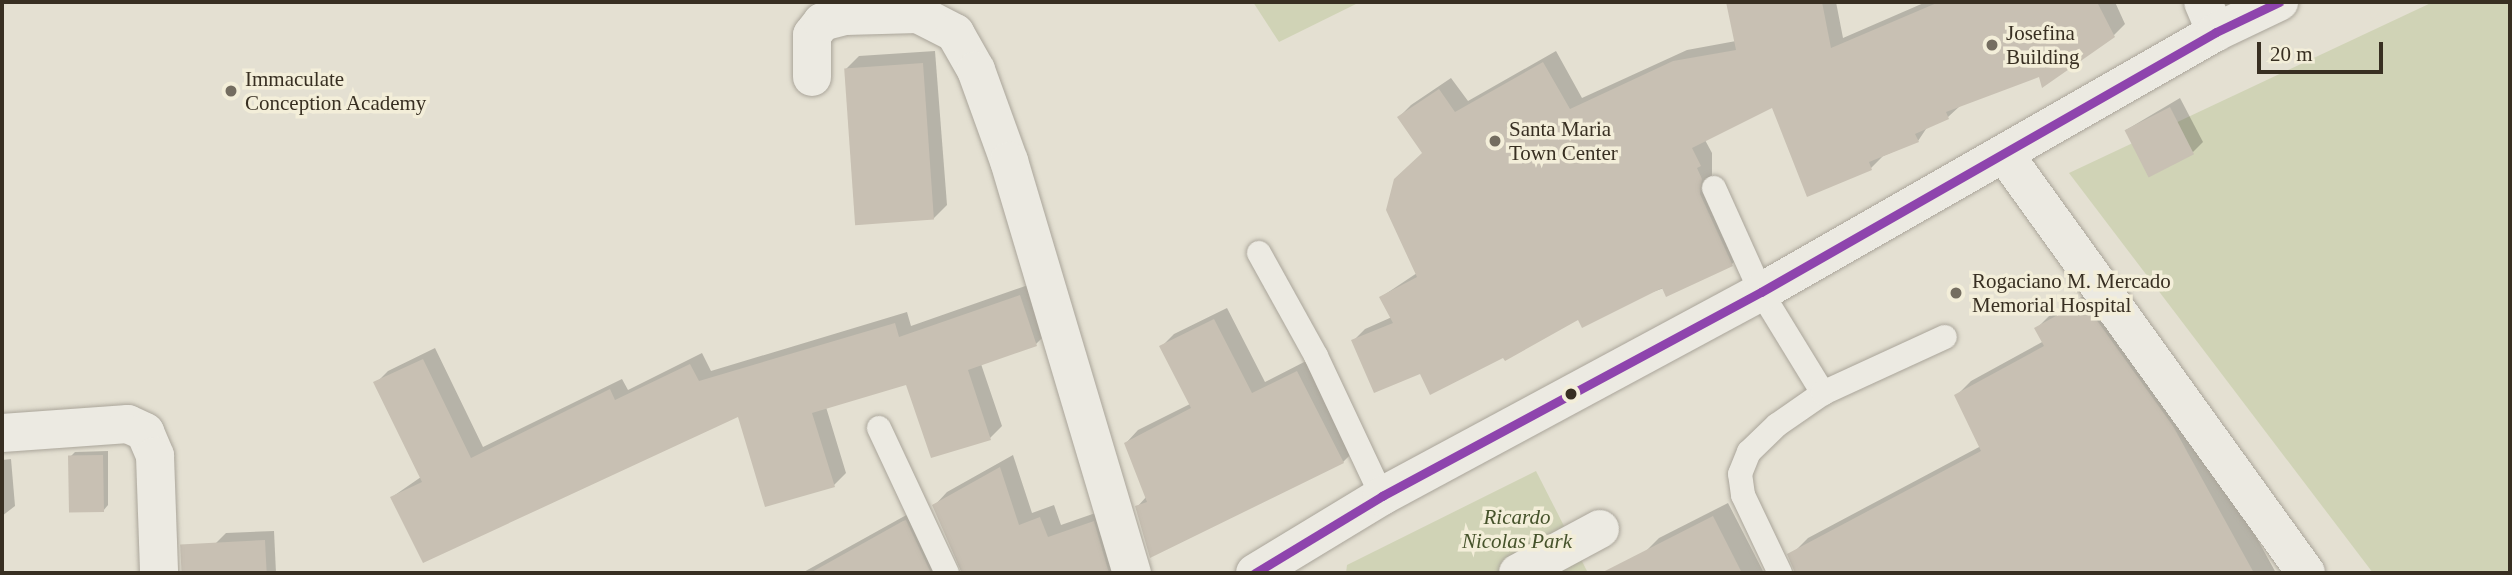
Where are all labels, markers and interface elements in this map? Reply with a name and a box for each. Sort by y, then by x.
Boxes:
place label: Josefina Building [2006,20,2080,70]
scale bar [2260,28,2386,72]
marker: Josefina Building [1984,37,2000,53]
text: 20 m [2270,42,2313,66]
place label: Immaculate Conception Academy [245,66,428,116]
marker: Immaculate Conception Academy [223,83,239,99]
place label: Santa Maria Town Center [1509,116,1618,166]
marker: Santa Maria Town Center [1487,133,1503,149]
place label: Rogaciano M. Mercado Memorial Hospital [1972,268,2171,318]
marker: Rogaciano M. Mercado Memorial Hospital [1946,283,1966,303]
unlabelled marker [1564,387,1578,401]
park label: Ricardo Nicolas Park [1462,504,1572,554]

